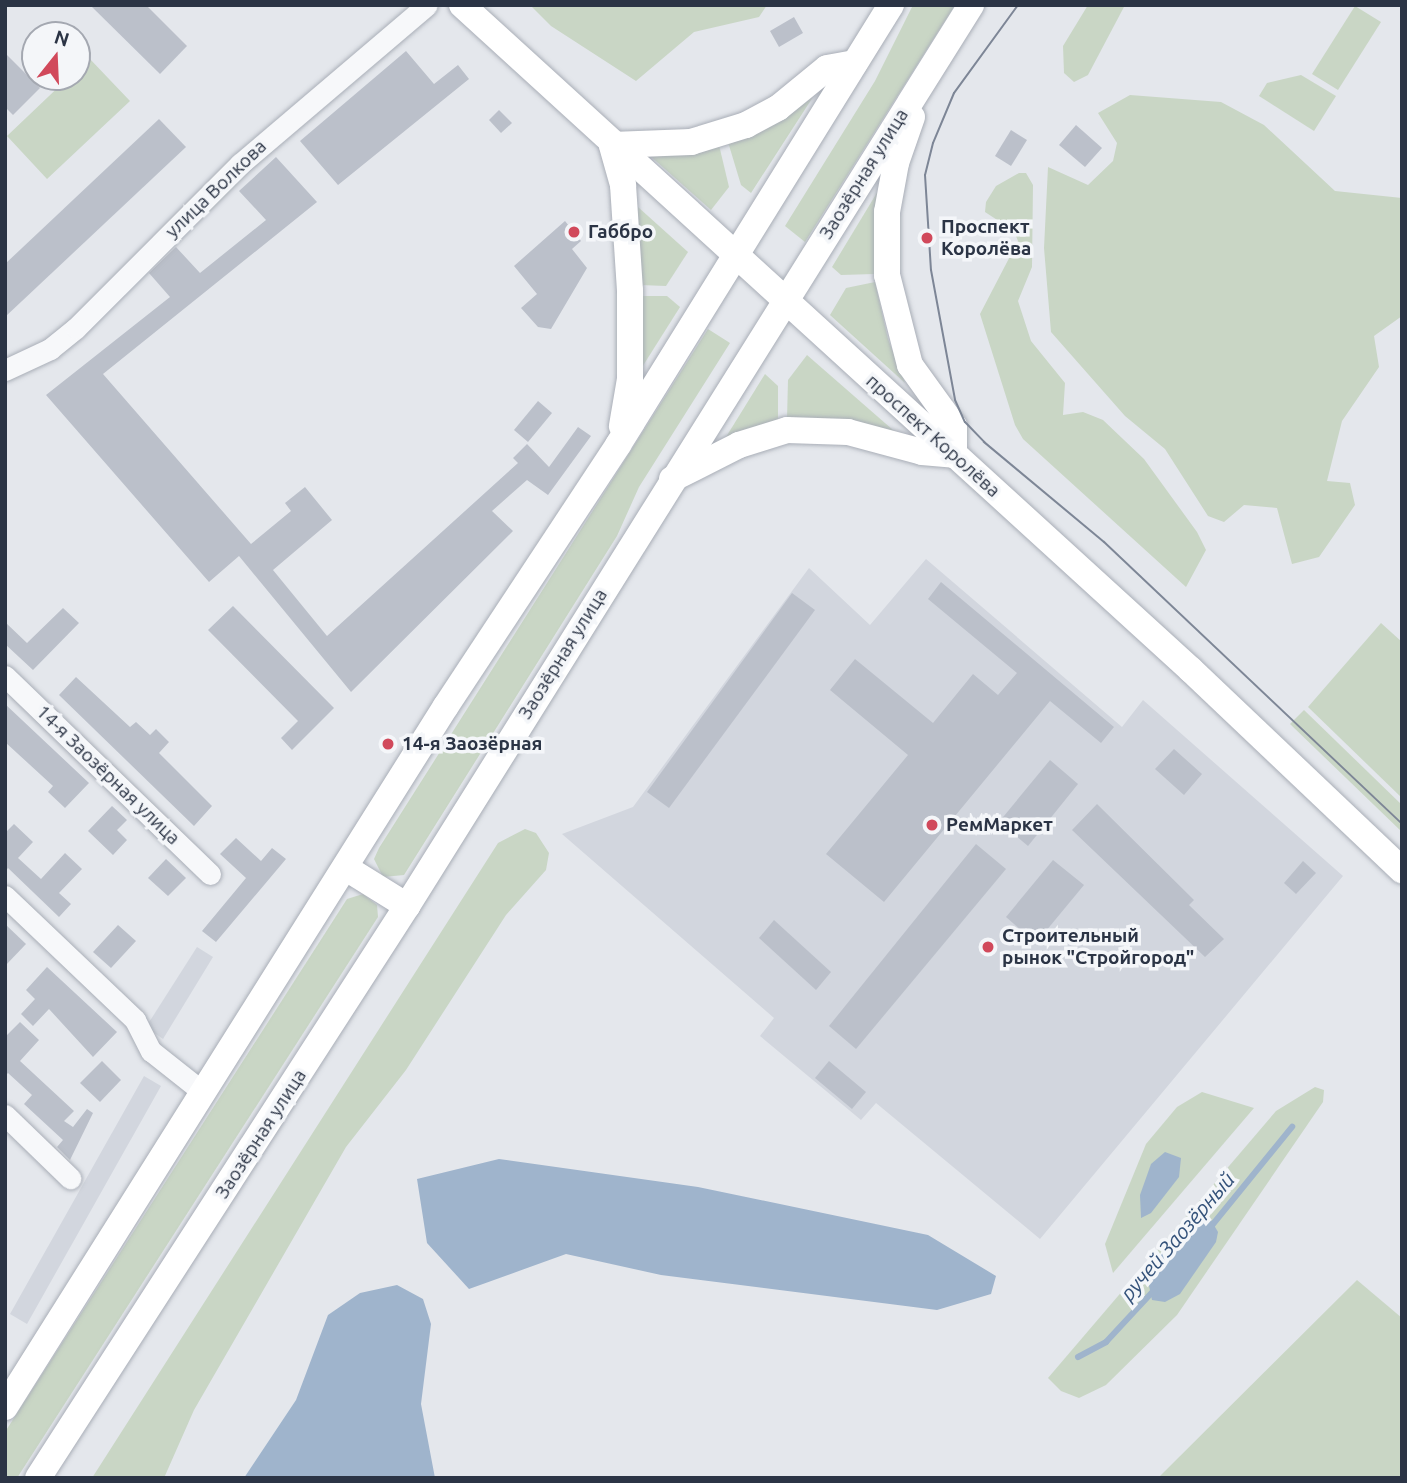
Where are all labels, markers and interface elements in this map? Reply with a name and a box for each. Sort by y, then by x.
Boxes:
north arrow [21,21,91,91]
text: N [52,25,72,51]
street label: Заозёрная улица [815,105,913,243]
street label: улица Волкова [161,135,271,243]
place label: Проспект Королёва [941,216,1031,260]
place label: Габбро [588,221,653,243]
marker: Габбро [566,224,582,240]
marker: Проспект Королёва [919,230,935,246]
street label: проспект Королёва [861,370,1005,502]
street label: Заозёрная улица [514,585,612,723]
street label: 14-я Заозёрная улица [31,700,185,850]
place label: 14-я Заозёрная [402,733,542,755]
marker: 14-я Заозёрная [380,736,396,752]
place label: РемМаркет [946,814,1053,836]
marker: РемМаркет [924,817,940,833]
place label: Строительный рынок "Стройгород" [1002,925,1194,969]
marker: Строительный рынок "Стройгород" [980,939,996,955]
street label: Заозёрная улица [211,1065,311,1203]
water label: ручей Заозёрный [1115,1167,1239,1305]

